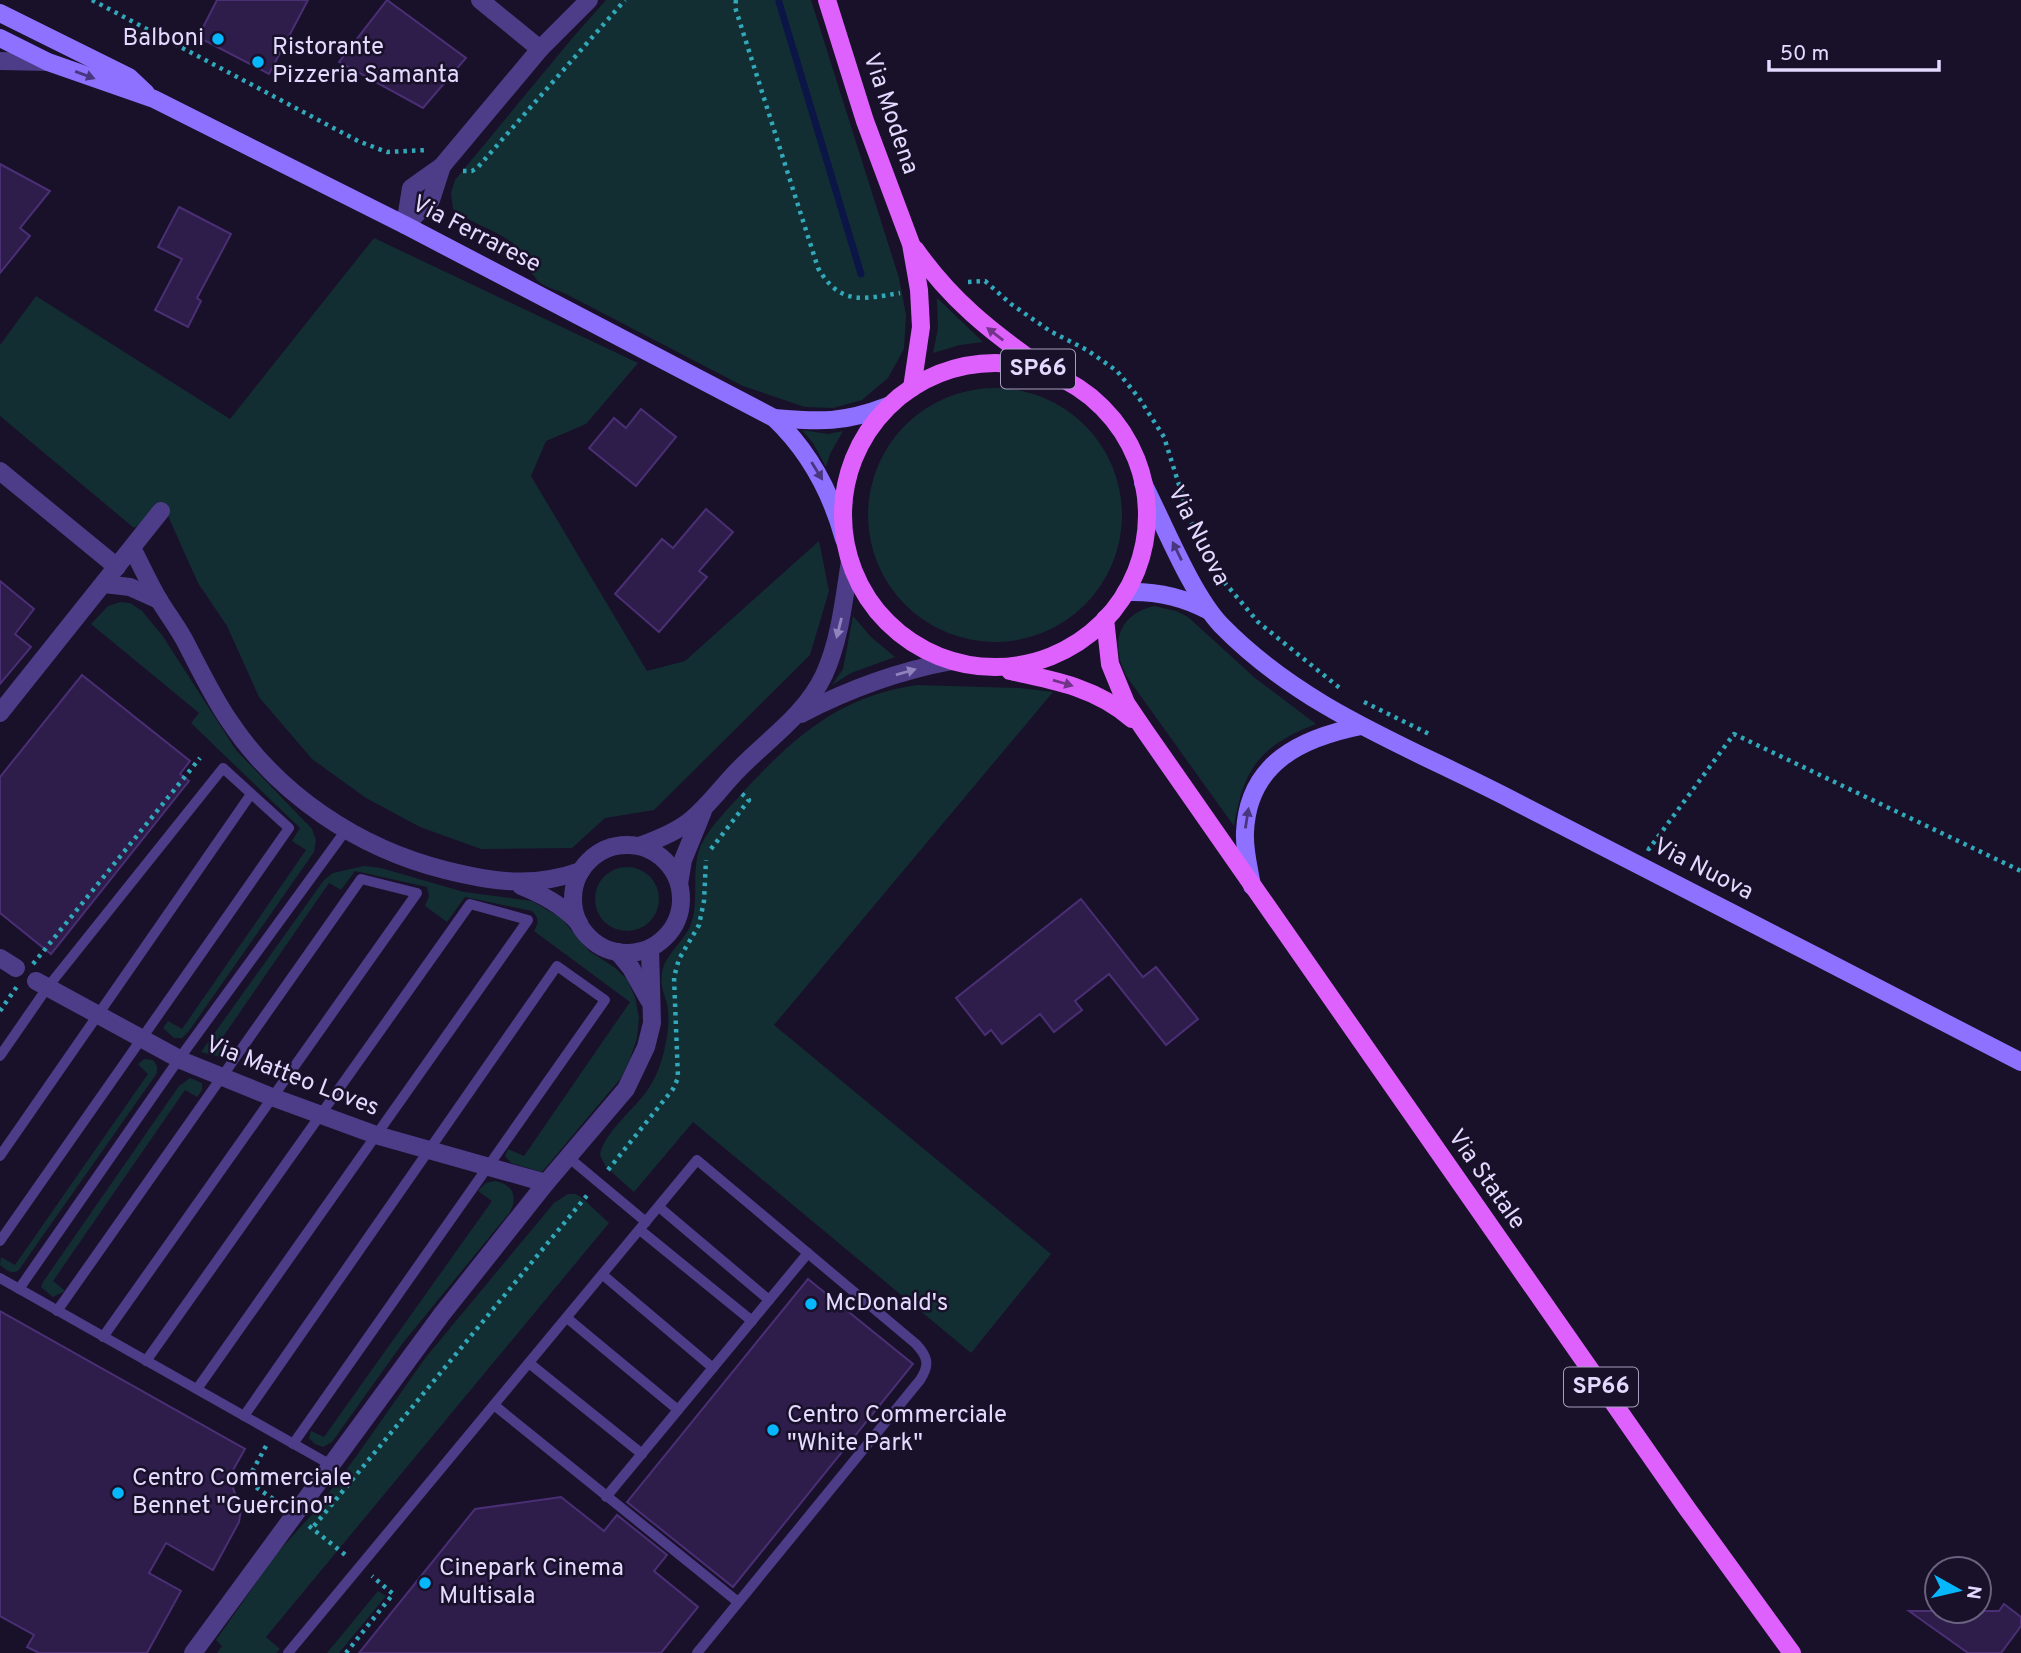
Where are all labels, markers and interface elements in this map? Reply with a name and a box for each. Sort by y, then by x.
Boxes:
place label: Balboni [122,24,204,54]
scale bar [1769,28,1939,72]
marker: Balboni [210,31,226,47]
place label: Ristorante Pizzeria Samanta [272,33,459,91]
text: 50 m [1780,41,1829,68]
street label: Via Modena [855,50,925,178]
marker: Ristorante Pizzeria Samanta [250,54,266,70]
one-way arrow [75,70,96,81]
street label: Via Ferrarese [406,190,546,280]
one-way arrow [986,326,1004,341]
road number: SP66 [1001,350,1075,388]
one-way arrow [810,461,823,480]
street label: Via Nuova [1160,481,1236,591]
one-way arrow [1171,541,1183,561]
one-way arrow [833,618,844,640]
one-way arrow [896,666,917,676]
one-way arrow [1053,678,1074,688]
one-way arrow [1242,807,1253,829]
street label: Via Nuova [1648,832,1758,908]
street label: Via Matteo Loves [201,1030,383,1124]
street label: Via Statale [1440,1124,1532,1236]
place label: McDonald's [825,1289,948,1319]
marker: McDonald's [803,1296,819,1312]
road number: SP66 [1564,1368,1638,1406]
place label: Centro Commerciale "White Park" [787,1401,1007,1459]
marker: Centro Commerciale "White Park" [765,1422,781,1438]
place label: Centro Commerciale Bennet "Guercino" [132,1464,352,1522]
marker: Centro Commerciale Bennet "Guercino" [110,1485,126,1501]
place label: Cinepark Cinema Multisala [439,1554,624,1612]
north arrow [1923,1555,1993,1625]
marker: Cinepark Cinema Multisala [417,1575,433,1591]
text: N [1960,1584,1986,1601]

